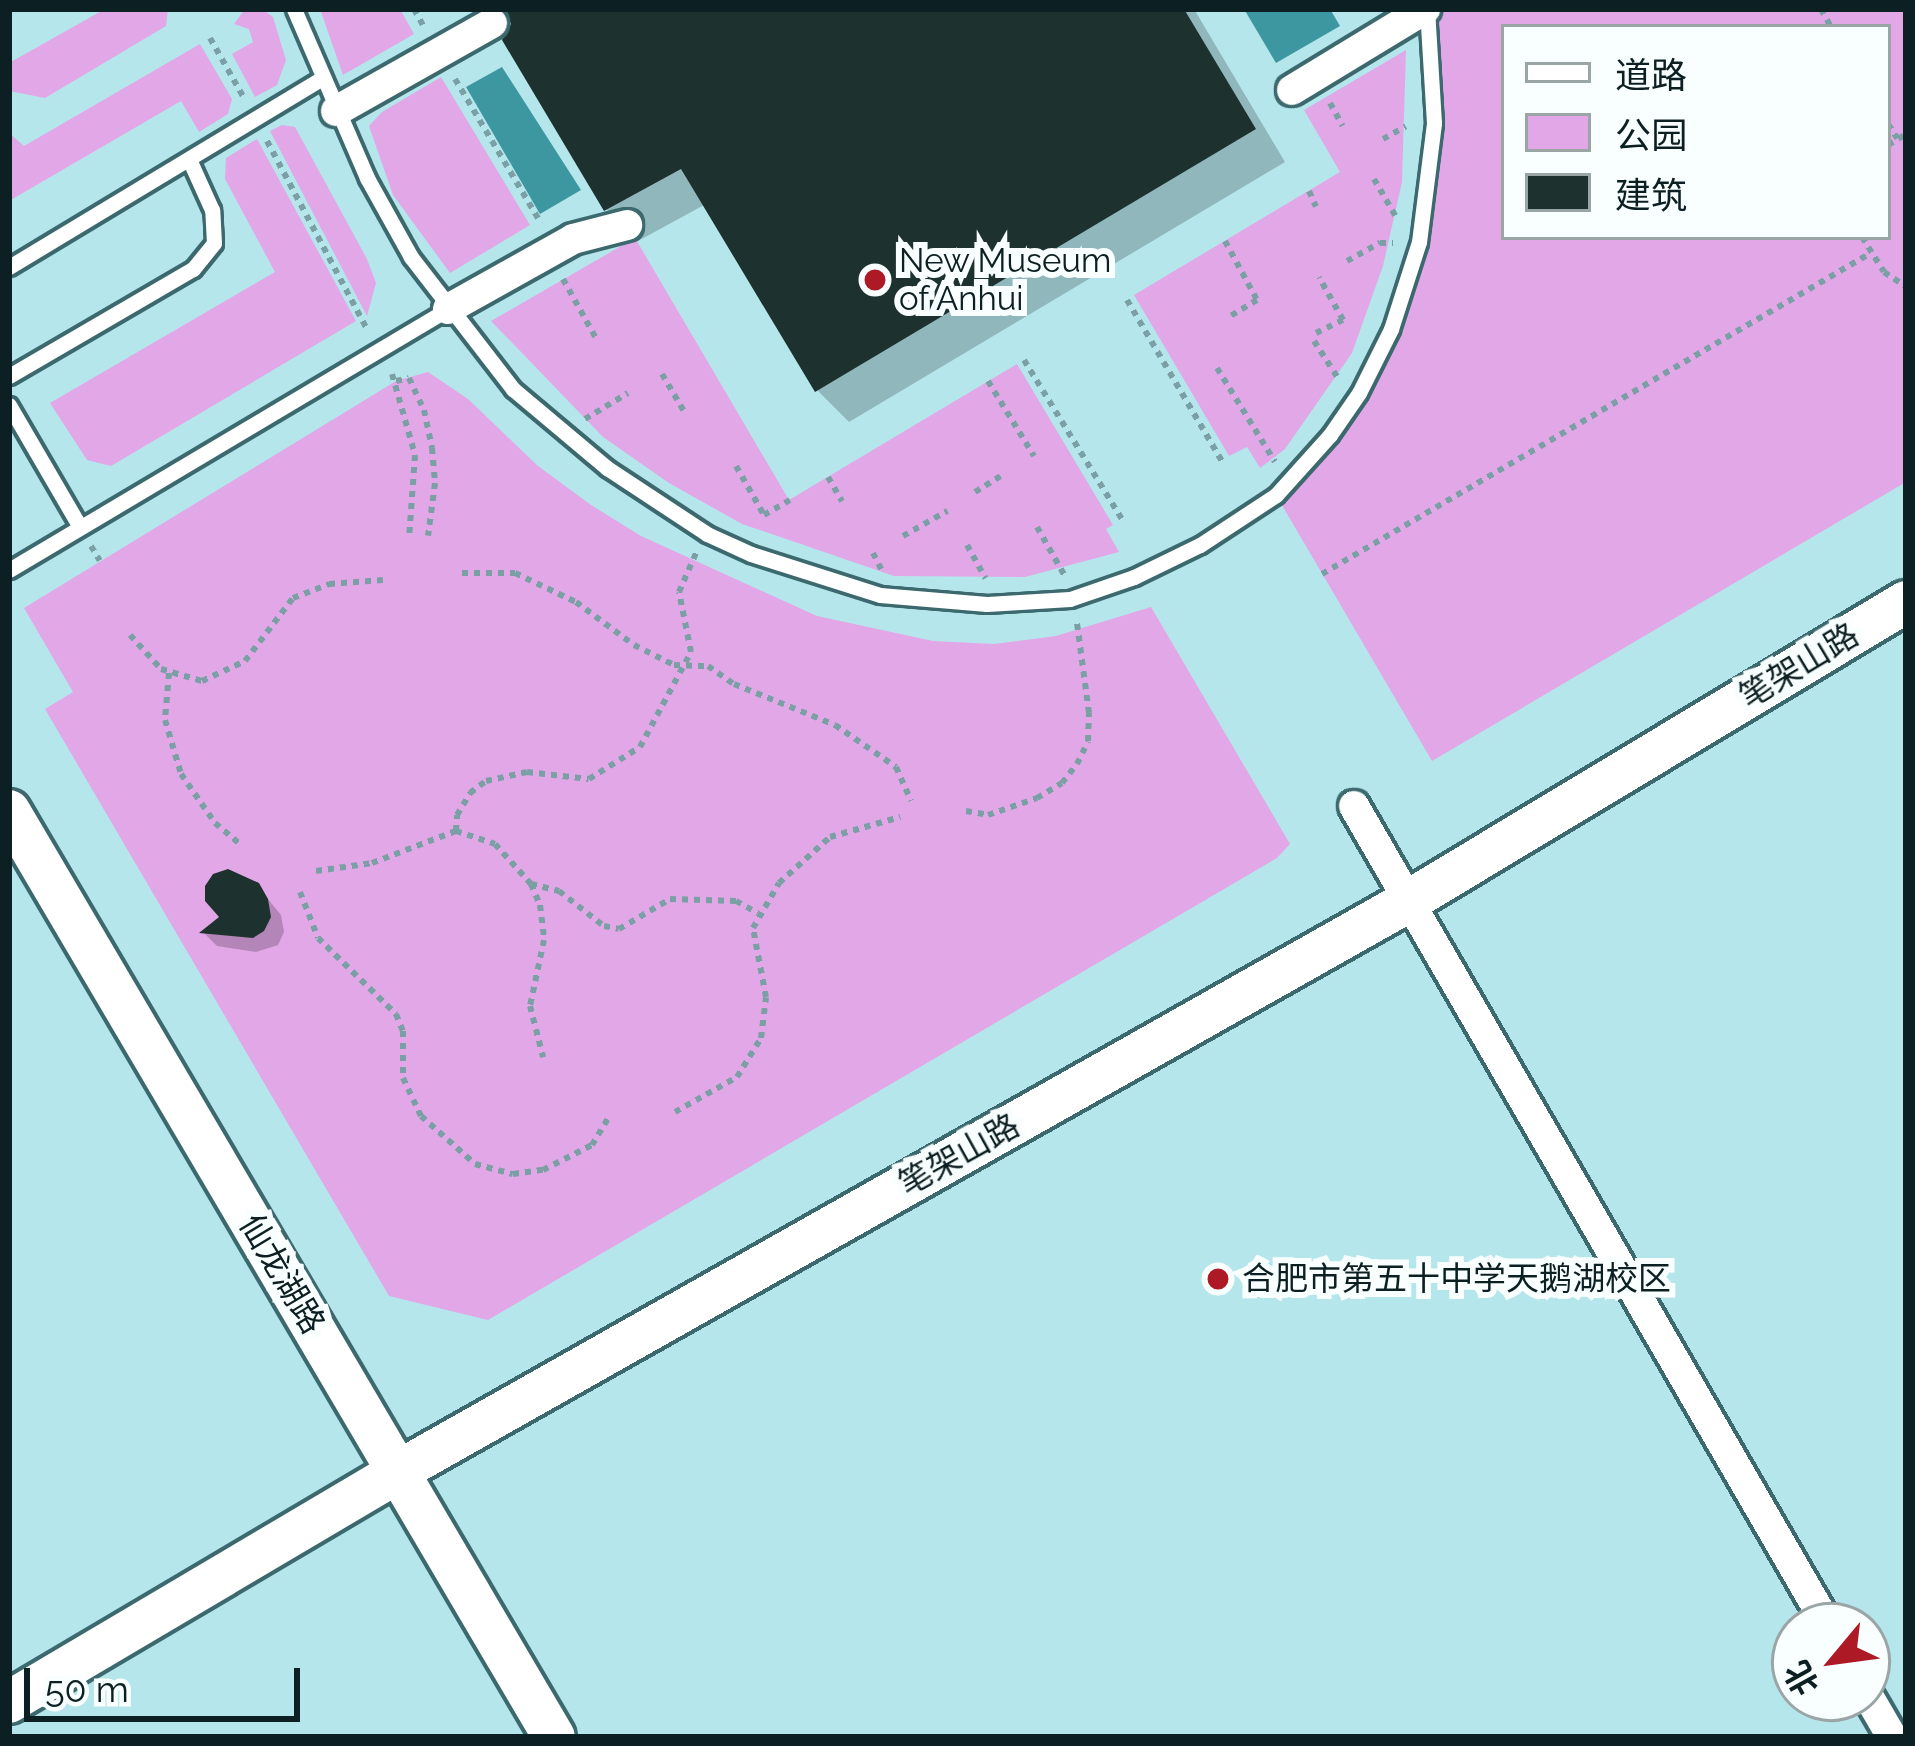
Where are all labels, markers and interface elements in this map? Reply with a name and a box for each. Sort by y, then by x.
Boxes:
legend [1501,24,1891,240]
text: 道路 [1615,54,1687,96]
text: 公园 [1615,114,1687,156]
text: 建筑 [1615,174,1687,216]
place label: New Museum of Anhui [899,241,1112,319]
marker: New Museum of Anhui [862,267,888,293]
street label: 笔架山路 [1732,615,1866,717]
street label: 笔架山路 [892,1106,1026,1204]
street label: 仙龙湖路 [231,1207,333,1341]
place label: 合肥市第五十中学天鹅湖校区 [1242,1259,1671,1299]
marker: 合肥市第五十中学天鹅湖校区 [1205,1266,1231,1292]
north arrow [1771,1602,1891,1722]
scale bar [30,1644,306,1718]
text: 北 [1777,1654,1827,1702]
text: 50 m [45,1668,129,1710]

